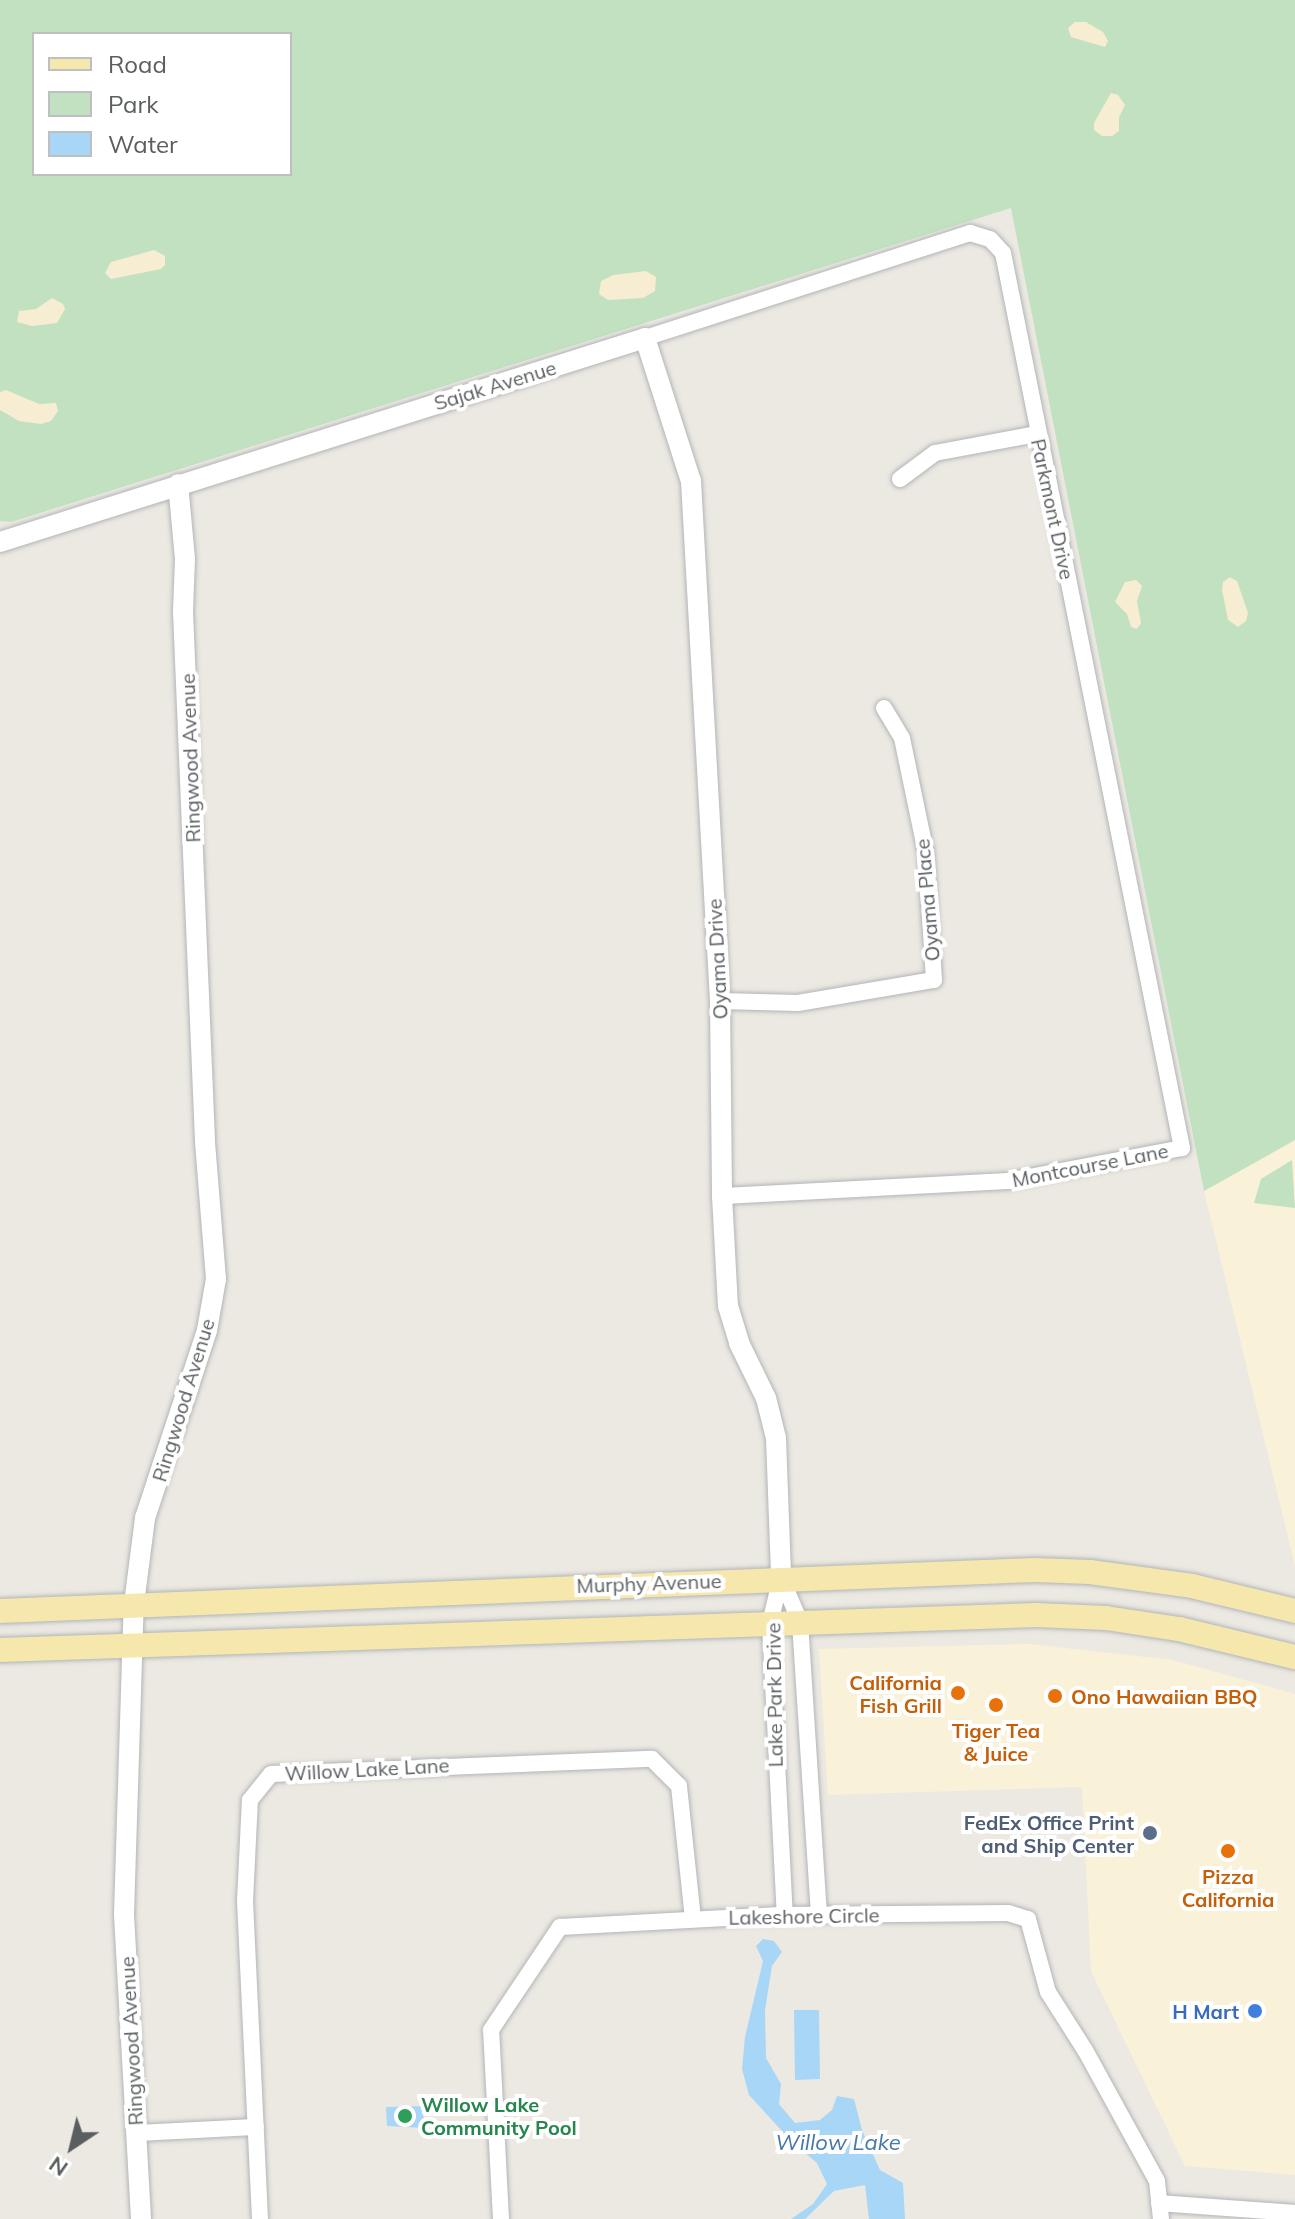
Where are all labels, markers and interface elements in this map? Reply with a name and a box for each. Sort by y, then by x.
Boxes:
legend [32,32,292,176]
text: Road [108,49,167,79]
text: Park [108,89,159,119]
text: Water [108,129,178,159]
street label: Sajak Avenue [431,355,559,415]
street label: Parkmont Drive [1026,436,1080,582]
street label: Ringwood Avenue [175,673,205,843]
street label: Oyama Place [910,838,944,962]
street label: Oyama Drive [702,898,732,1020]
street label: Montcourse Lane [1010,1138,1170,1192]
street label: Ringwood Avenue [147,1316,219,1484]
street label: Murphy Avenue [576,1568,722,1598]
street label: Lake Park Drive [761,1622,787,1768]
place label: California Fish Grill [849,1670,942,1717]
marker: California Fish Grill [949,1684,967,1702]
place label: Ono Hawaiian BBQ [1071,1684,1257,1708]
marker: Ono Hawaiian BBQ [1046,1687,1064,1705]
marker: Tiger Tea & Juice [987,1696,1005,1714]
place label: Tiger Tea & Juice [952,1718,1040,1765]
street label: Willow Lake Lane [284,1753,450,1785]
place label: FedEx Office Print and Ship Center [964,1810,1134,1857]
marker: FedEx Office Print and Ship Center [1141,1824,1159,1842]
marker: Pizza California [1219,1842,1237,1860]
place label: Pizza California [1182,1864,1274,1911]
street label: Lakeshore Circle [728,1903,880,1929]
street label: Ringwood Avenue [115,1956,147,2126]
place label: H Mart [1172,1999,1239,2023]
marker: H Mart [1246,2002,1264,2020]
place label: Willow Lake Community Pool [421,2092,577,2139]
north arrow [32,2107,112,2187]
marker: Willow Lake Community Pool [396,2107,414,2125]
water label: Willow Lake [775,2130,901,2156]
text: N [43,2150,73,2183]

